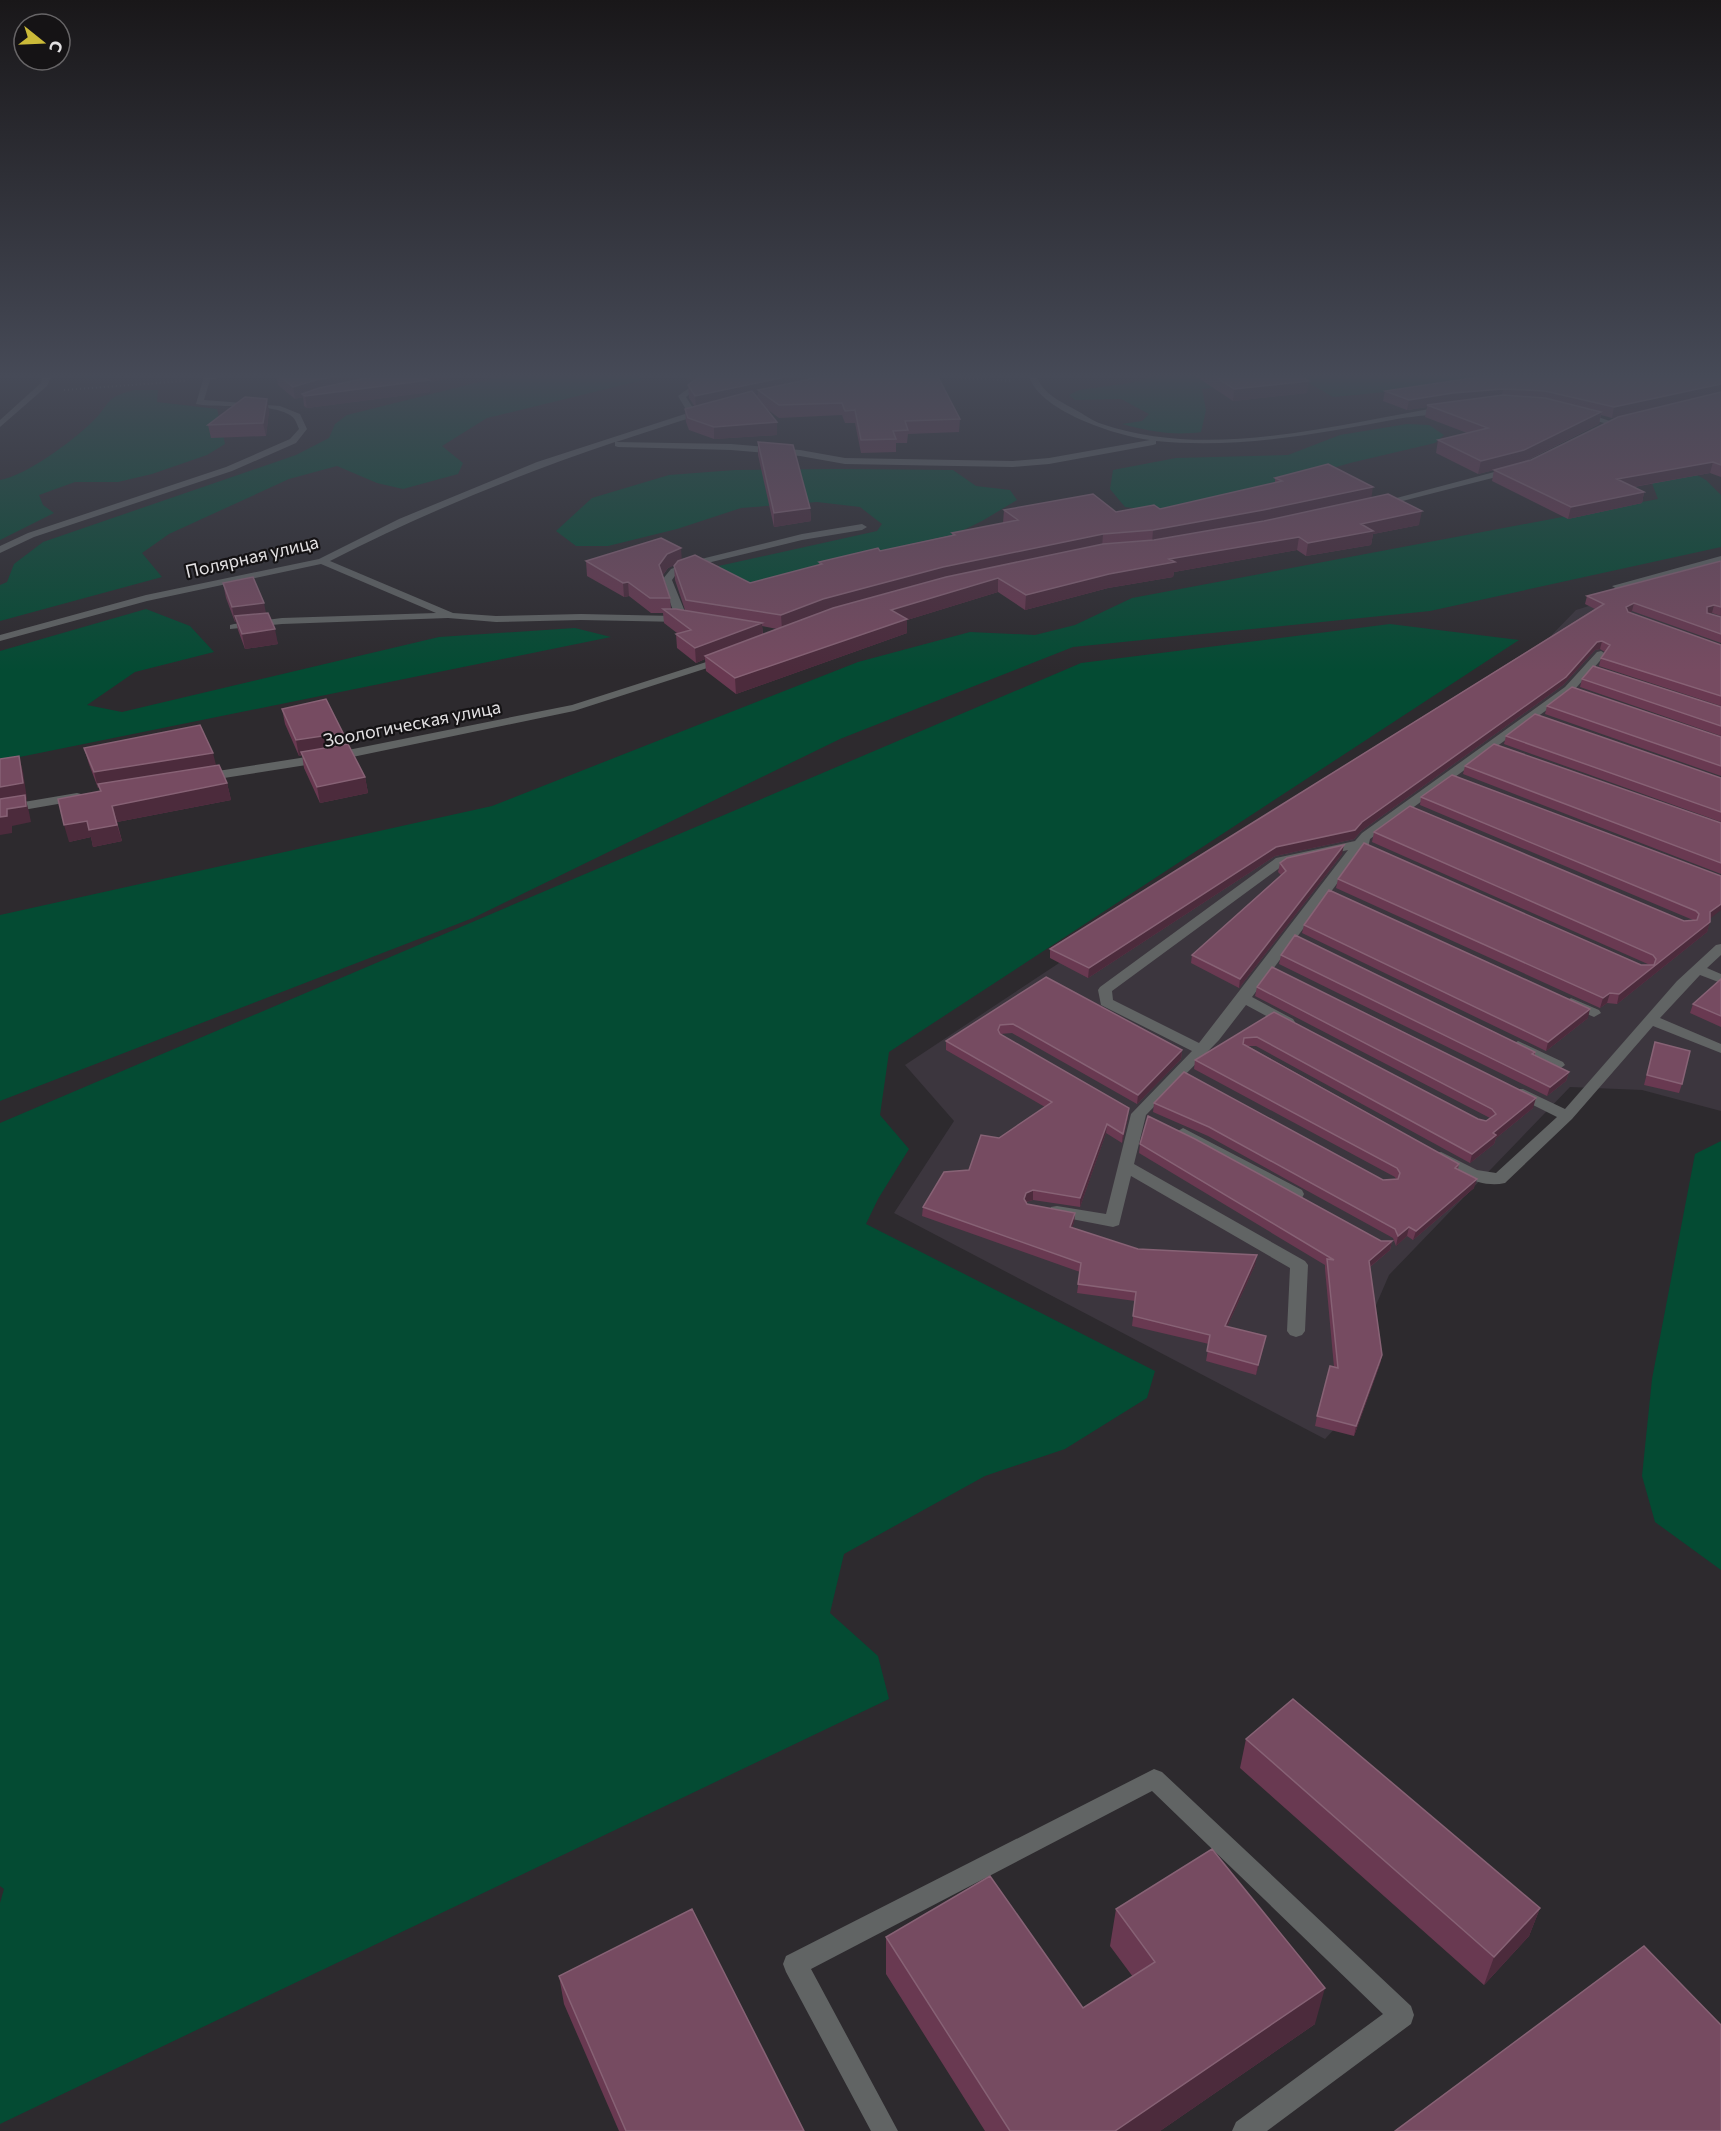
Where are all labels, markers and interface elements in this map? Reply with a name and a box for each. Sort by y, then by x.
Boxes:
north arrow [12,12,72,72]
text: С [46,39,67,55]
street label: Полярная улица [183,530,321,582]
street label: Зоологическая улица [321,695,502,751]

